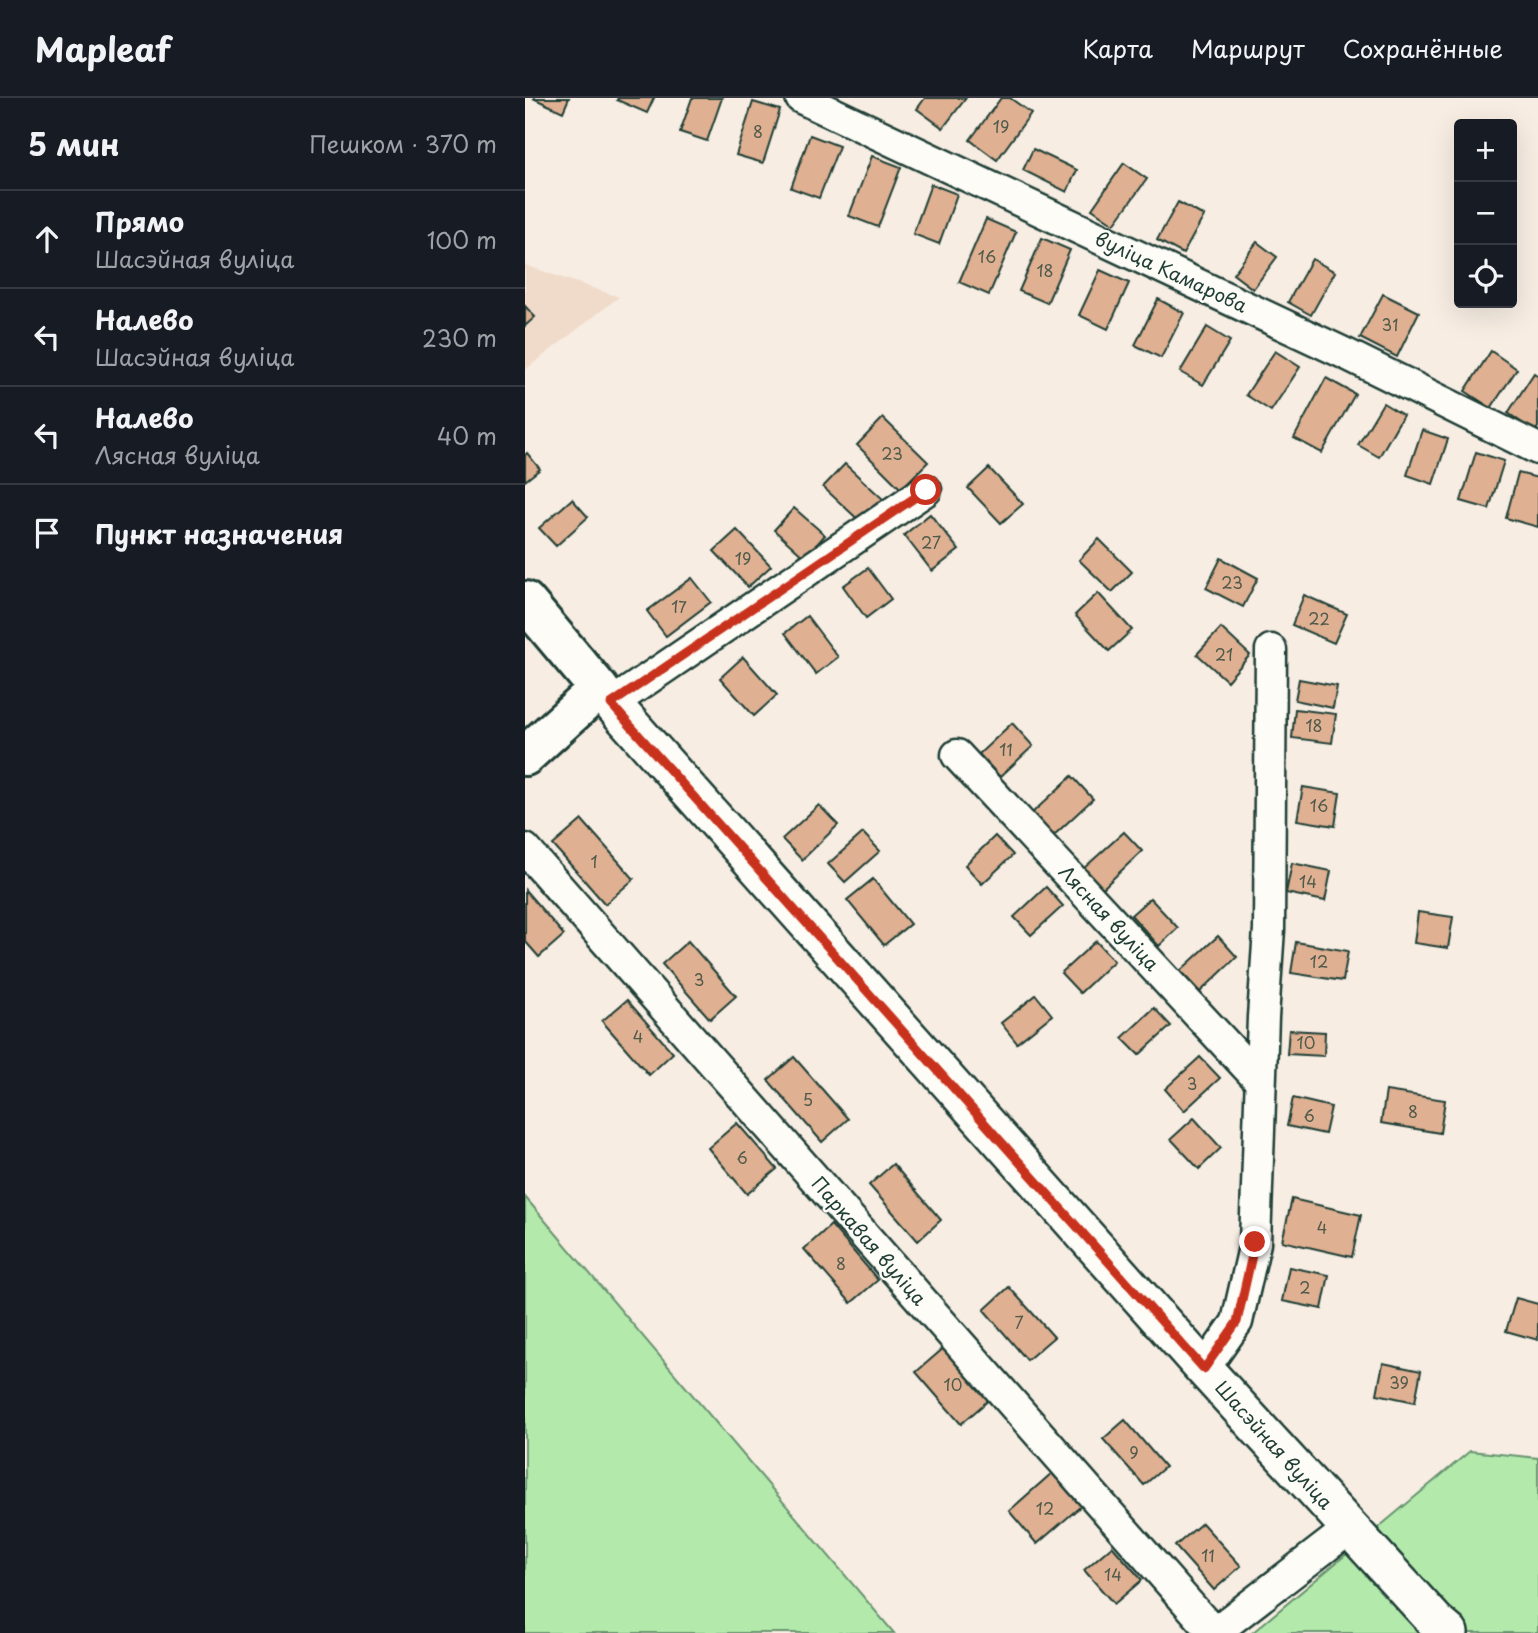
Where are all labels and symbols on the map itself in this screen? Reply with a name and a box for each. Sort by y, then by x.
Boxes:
house number: 19 [993,114,1009,138]
house number: 8 [753,119,763,143]
street label: вуліца Камарова [1091,224,1252,319]
house number: 16 [978,244,996,268]
house number: 18 [1036,258,1054,282]
house number: 31 [1382,312,1398,336]
house number: 23 [881,441,903,465]
route start [910,474,941,505]
house number: 27 [921,530,941,554]
house number: 19 [735,546,751,570]
house number: 23 [1221,570,1243,594]
house number: 17 [671,594,687,618]
house number: 22 [1308,606,1330,630]
house number: 21 [1215,642,1233,666]
house number: 18 [1305,713,1323,737]
house number: 11 [999,737,1013,761]
house number: 16 [1310,793,1328,817]
house number: 1 [590,849,598,873]
street label: Лясная вуліца [1053,858,1167,977]
house number: 14 [1299,869,1317,893]
house number: 12 [1310,949,1328,973]
house number: 3 [694,967,704,991]
house number: 4 [633,1024,643,1048]
house number: 10 [1297,1030,1315,1054]
house number: 3 [1187,1071,1197,1095]
house number: 5 [803,1087,813,1111]
house number: 8 [1408,1099,1418,1123]
house number: 6 [1303,1103,1315,1127]
house number: 6 [736,1145,748,1169]
street label: Паркавая вуліца [806,1170,934,1311]
house number: 4 [1317,1215,1327,1239]
route end [1239,1226,1270,1257]
house number: 8 [836,1251,846,1275]
house number: 2 [1299,1275,1311,1299]
house number: 7 [1014,1310,1024,1334]
house number: 39 [1389,1370,1409,1394]
house number: 10 [944,1372,962,1396]
street label: Шасэйная вуліца [1209,1374,1340,1515]
house number: 9 [1129,1440,1139,1464]
house number: 12 [1036,1496,1054,1520]
house number: 11 [1201,1543,1215,1567]
house number: 14 [1104,1562,1122,1586]

